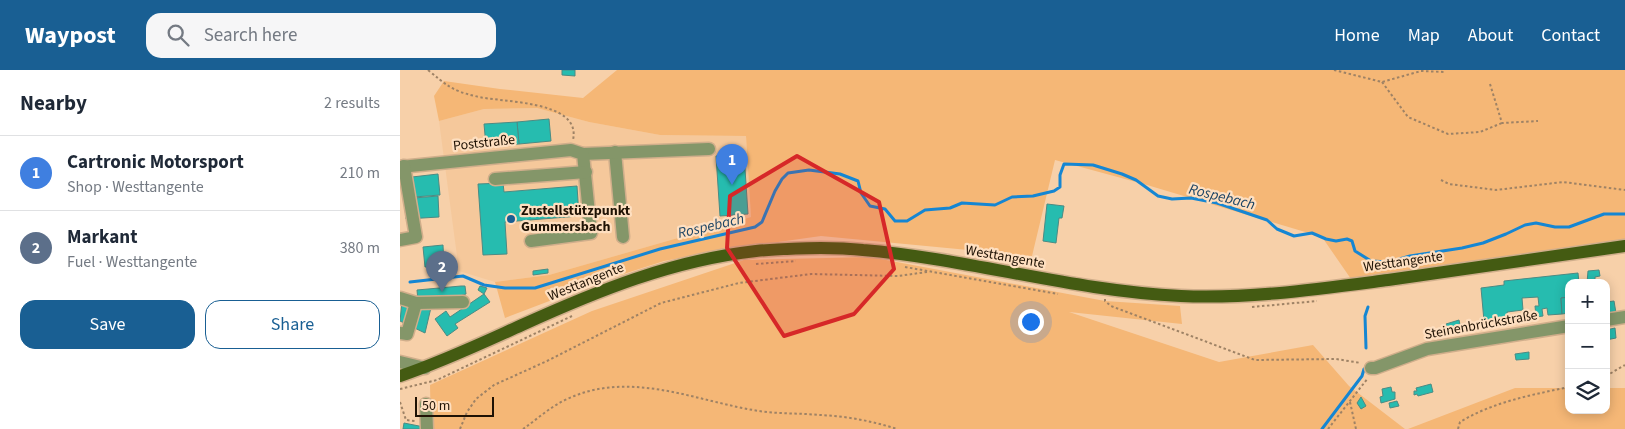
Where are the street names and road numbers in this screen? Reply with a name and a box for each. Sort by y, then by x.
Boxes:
street label: Poststraße [452,130,516,156]
street label: Westtangente [964,240,1046,274]
street label: Westtangente [1362,247,1444,277]
street label: Westtangente [545,258,627,306]
street label: Steinenbrückstraße [1423,305,1539,345]

